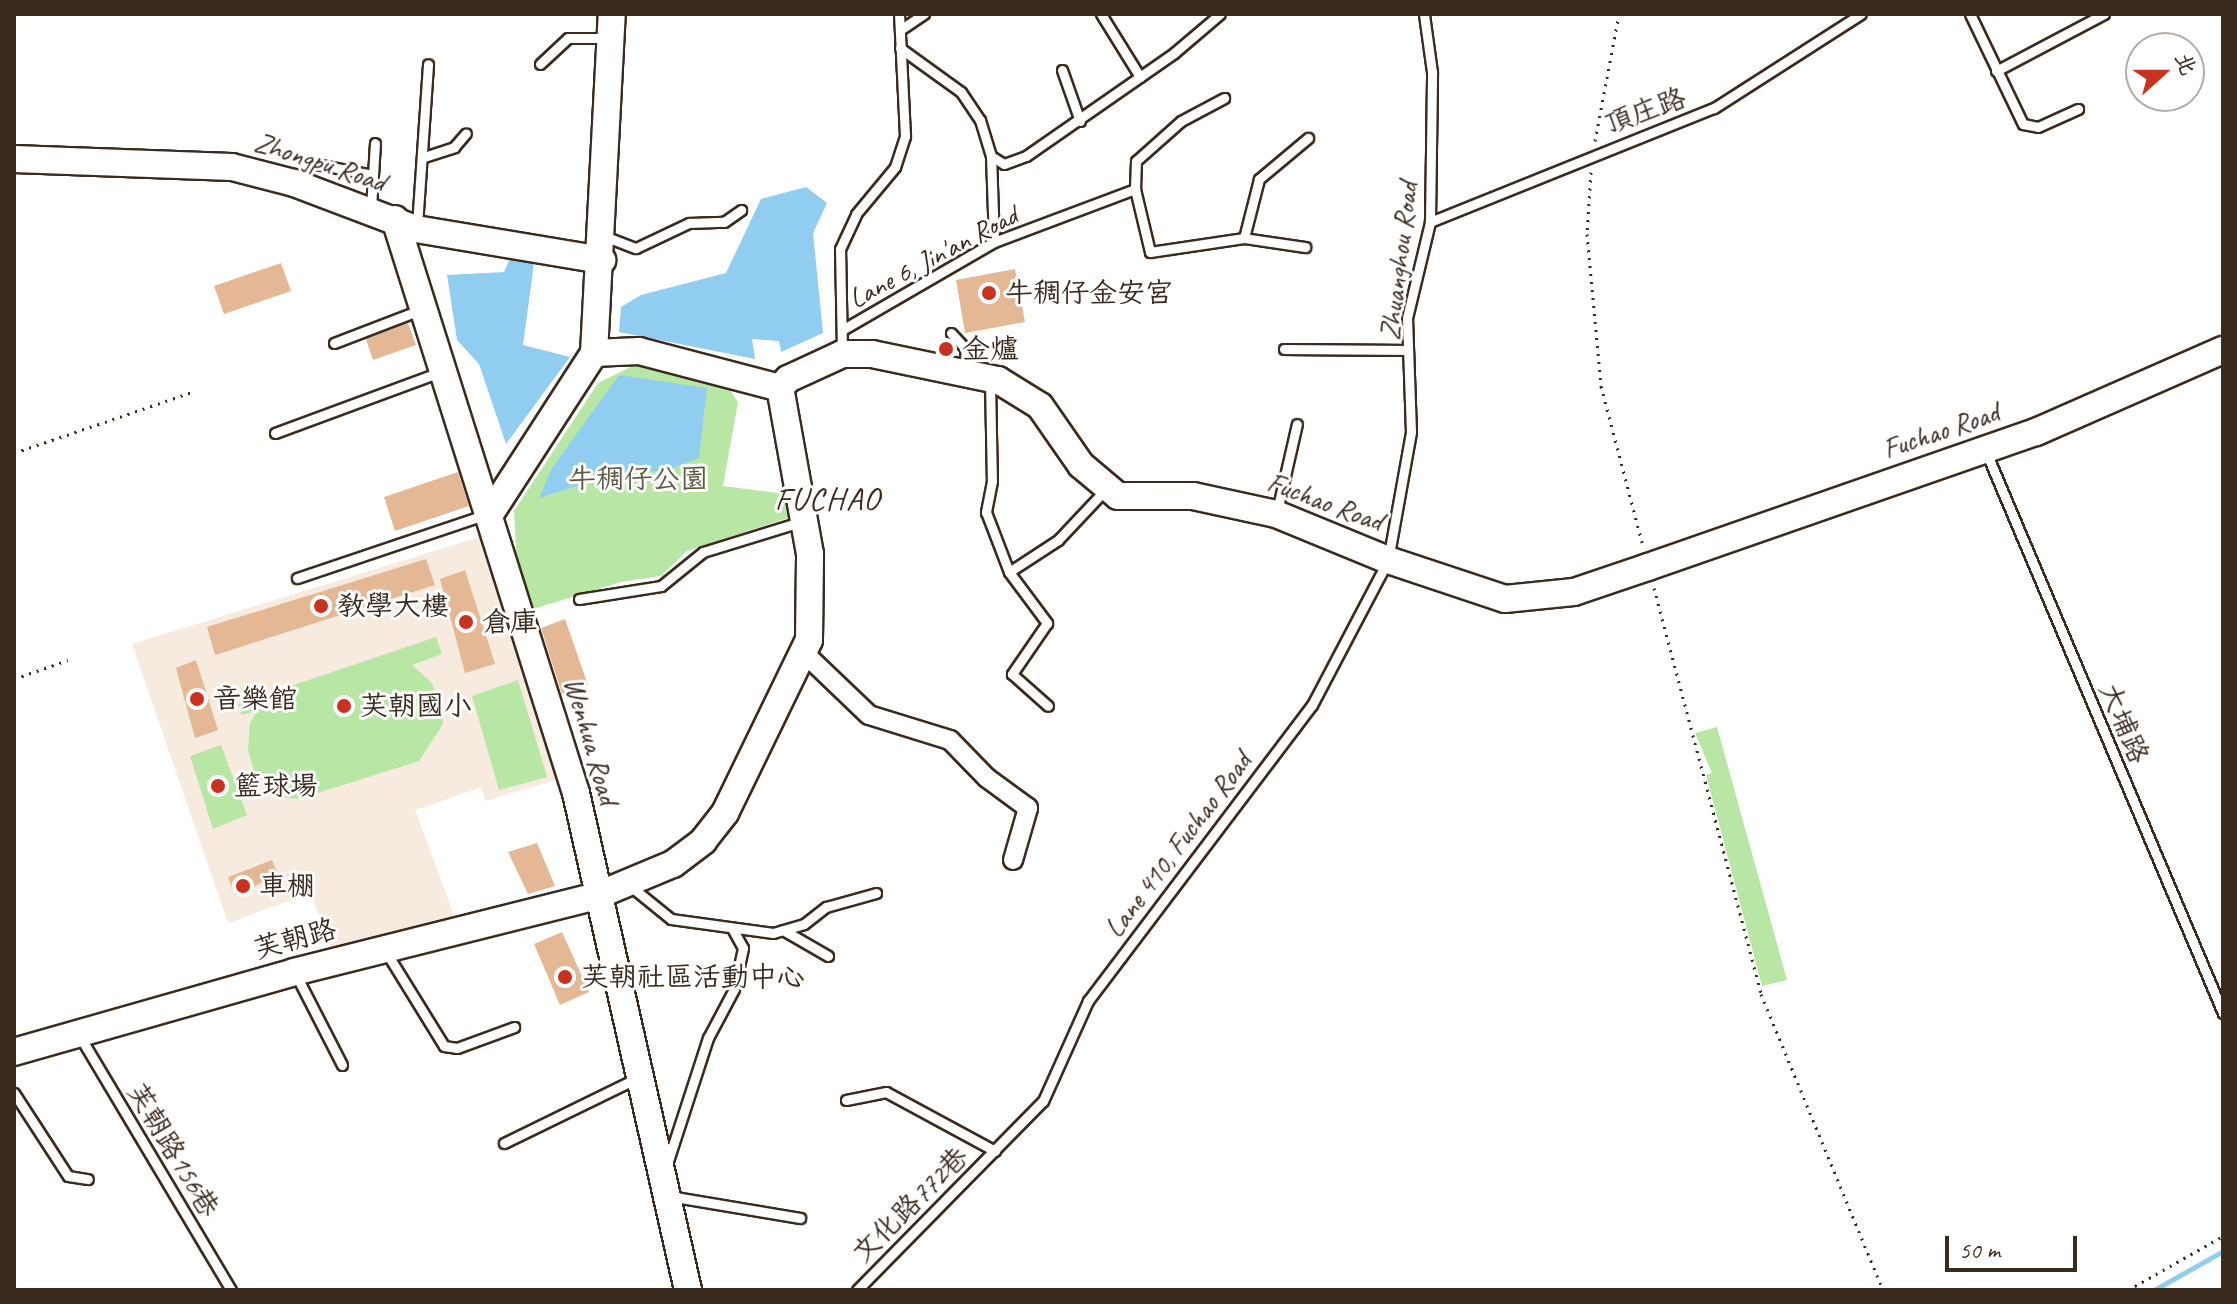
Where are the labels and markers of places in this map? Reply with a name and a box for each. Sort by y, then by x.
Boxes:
place label: 牛稠仔金安宮 [1005,276,1173,310]
marker: 牛稠仔金安宮 [980,284,998,302]
place label: 金爐 [962,332,1018,366]
marker: 金爐 [937,340,955,358]
place label: 教學大樓 [337,589,449,623]
marker: 教學大樓 [312,597,330,615]
place label: 倉庫 [482,605,538,639]
marker: 倉庫 [457,613,475,631]
place label: 音樂館 [213,682,297,716]
place label: 芙朝國小 [360,689,472,723]
marker: 音樂館 [188,690,206,708]
marker: 芙朝國小 [335,697,353,715]
place label: 籃球場 [234,769,318,803]
marker: 籃球場 [209,777,227,795]
place label: 車棚 [259,869,315,903]
marker: 車棚 [234,877,252,895]
place label: 芙朝社區活動中心 [581,960,805,994]
marker: 芙朝社區活動中心 [556,968,574,986]

